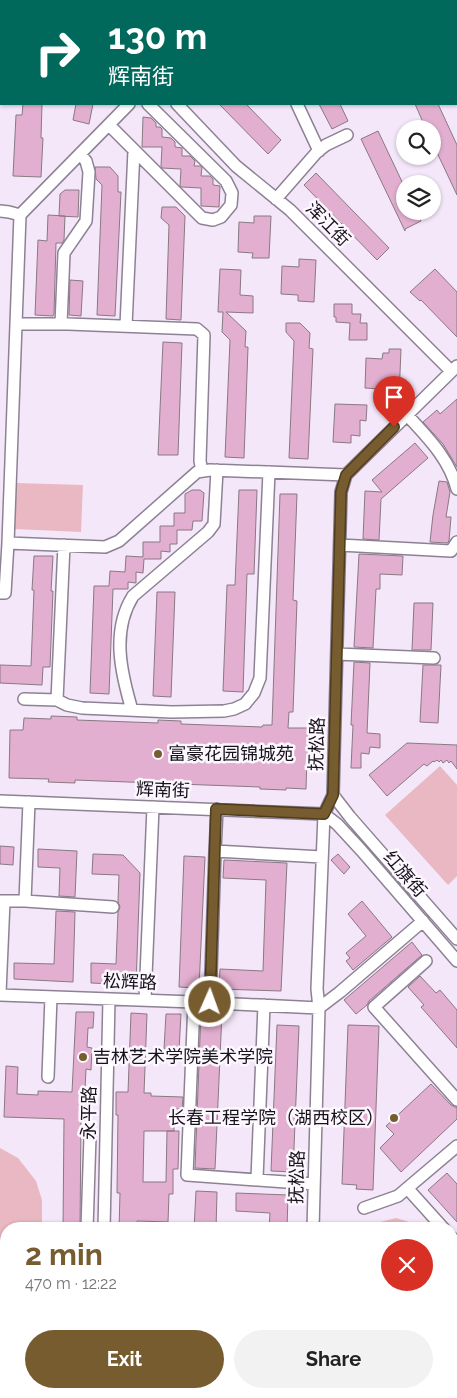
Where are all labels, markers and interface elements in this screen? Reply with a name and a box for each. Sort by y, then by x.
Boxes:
text: 130 m [108,16,207,57]
icon: right [25,20,90,85]
text: 辉南街 [108,63,174,89]
map controls [396,120,441,220]
button: search [396,120,441,165]
button: layers [396,175,441,220]
street label: 浑江街 [302,197,355,250]
pin [373,376,415,427]
icon: arrive [380,383,408,411]
street label: 抚松路 [305,717,328,771]
place label: 富豪花园锦城苑 [168,743,294,764]
marker: 富豪花园锦城苑 [152,748,164,760]
street label: 辉南街 [136,778,190,801]
street label: 红旗街 [380,846,431,901]
street label: 松辉路 [103,970,157,993]
position arrow [183,975,235,1027]
place label: 吉林艺术学院美术学院 [93,1046,273,1067]
marker: 吉林艺术学院美术学院 [77,1051,89,1063]
street label: 永平路 [78,1086,99,1140]
place label: 长春工程学院（湖西校区） [168,1107,384,1128]
marker: 长春工程学院（湖西校区） [388,1112,400,1124]
street label: 抚松路 [285,1150,308,1204]
text: 2 min [25,1237,103,1272]
button: close [381,1239,433,1291]
text: 470 m · 12:22 [25,1274,117,1293]
button: Exit [25,1330,224,1388]
button: Share [234,1330,433,1388]

